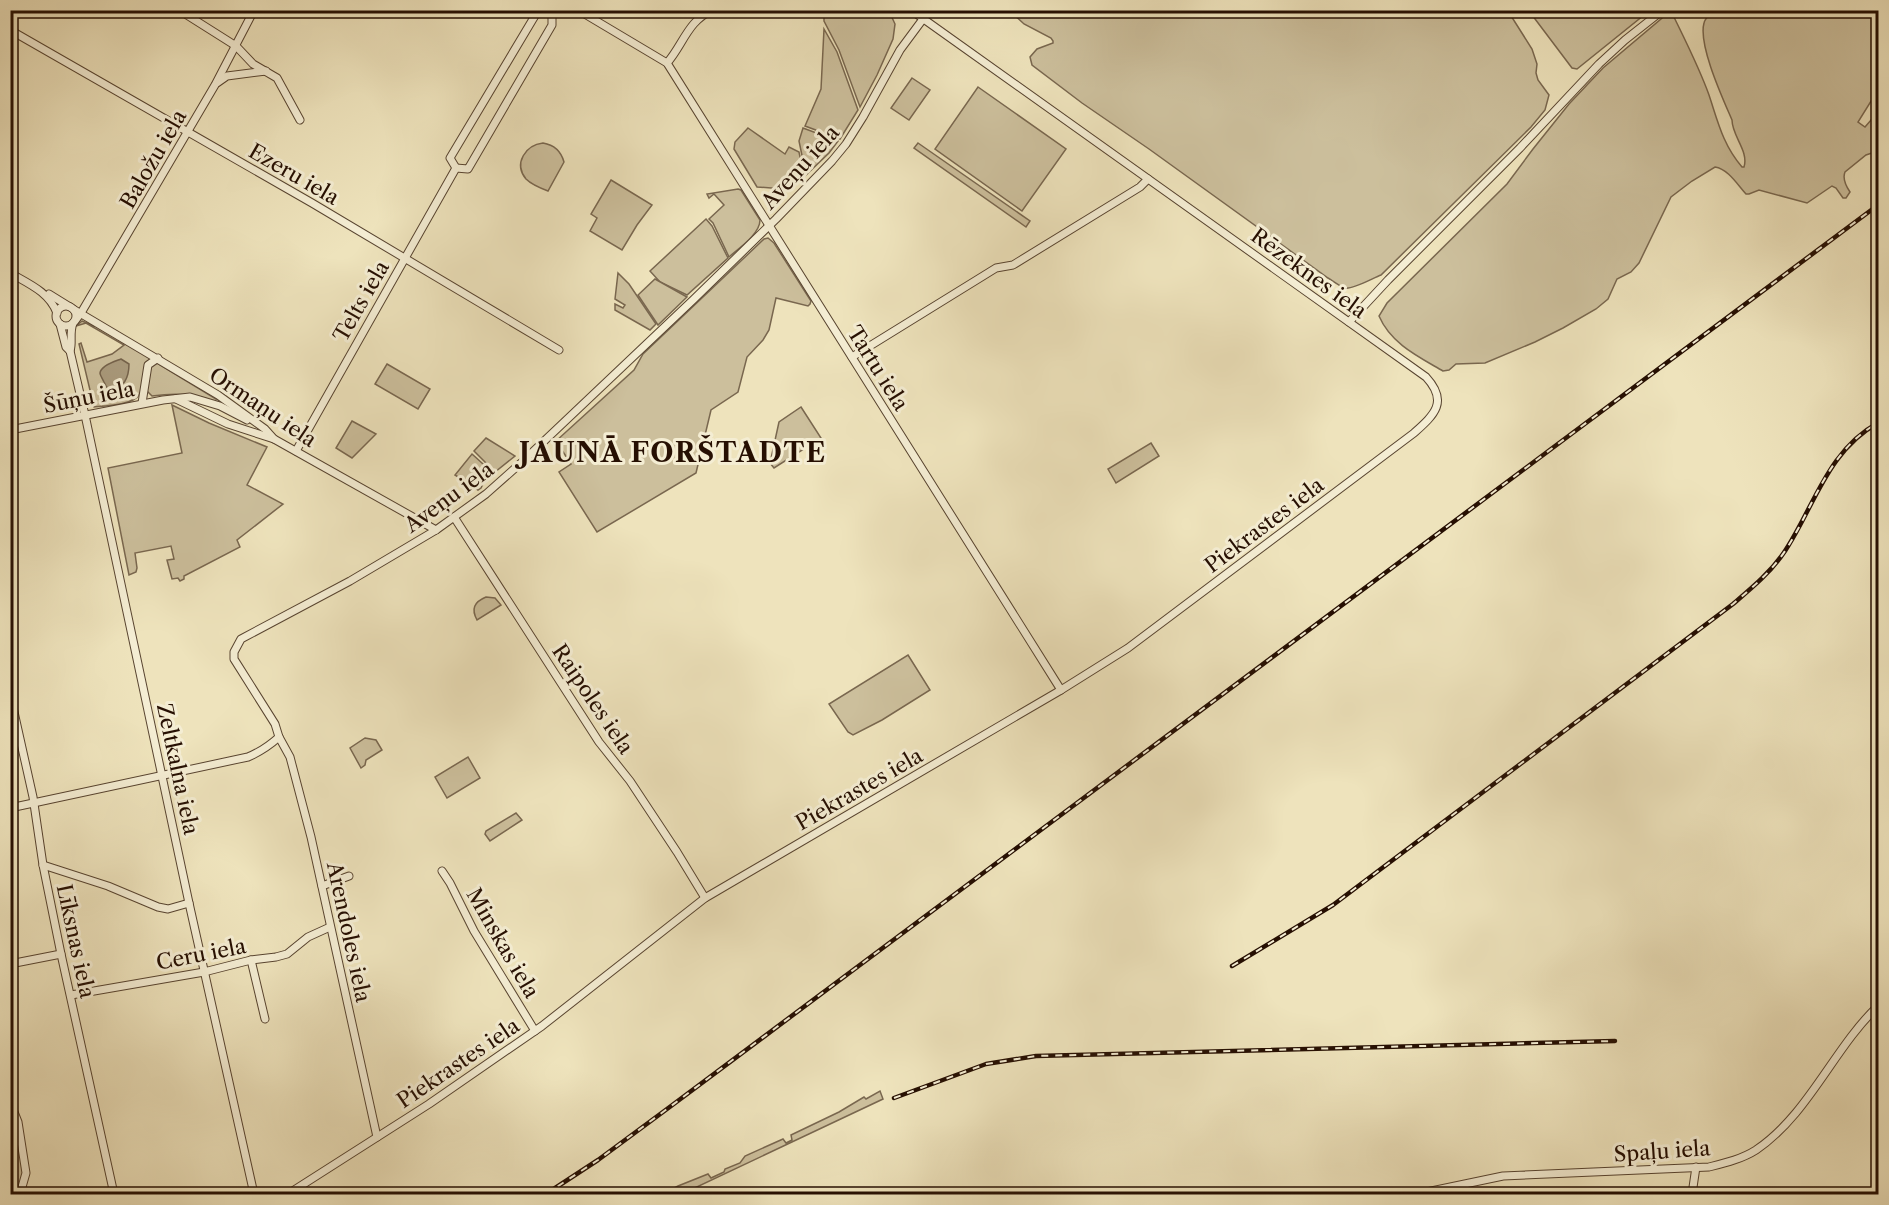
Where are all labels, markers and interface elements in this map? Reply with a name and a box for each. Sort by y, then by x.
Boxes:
street label: Baložu iela [115,104,192,213]
street label: Aveņu iela [755,119,845,215]
street label: Ezeru iela [244,138,344,210]
street label: Rēzeknes iela [1246,223,1372,324]
street label: Telts iela [328,255,395,346]
street label: Tartu iela [842,321,914,416]
street label: Ormaņu iela [204,362,322,453]
street label: Šūņu iela [41,376,138,419]
district label: JAUNĀ FORŠTADTE [514,434,827,469]
street label: Aveņu iela [399,456,500,539]
street label: Piekrastes iela [1200,472,1329,578]
street label: Raipoles iela [547,639,639,759]
street label: Zeltkalna iela [152,701,204,838]
street label: Piekrastes iela [791,742,928,835]
street label: Arendoles iela [322,859,376,1005]
street label: Līksnas iela [52,882,100,1001]
street label: Minskas iela [461,884,545,1003]
street label: Ceru iela [154,933,249,975]
street label: Piekrastes iela [392,1012,525,1113]
street label: Spaļu iela [1613,1135,1712,1168]

